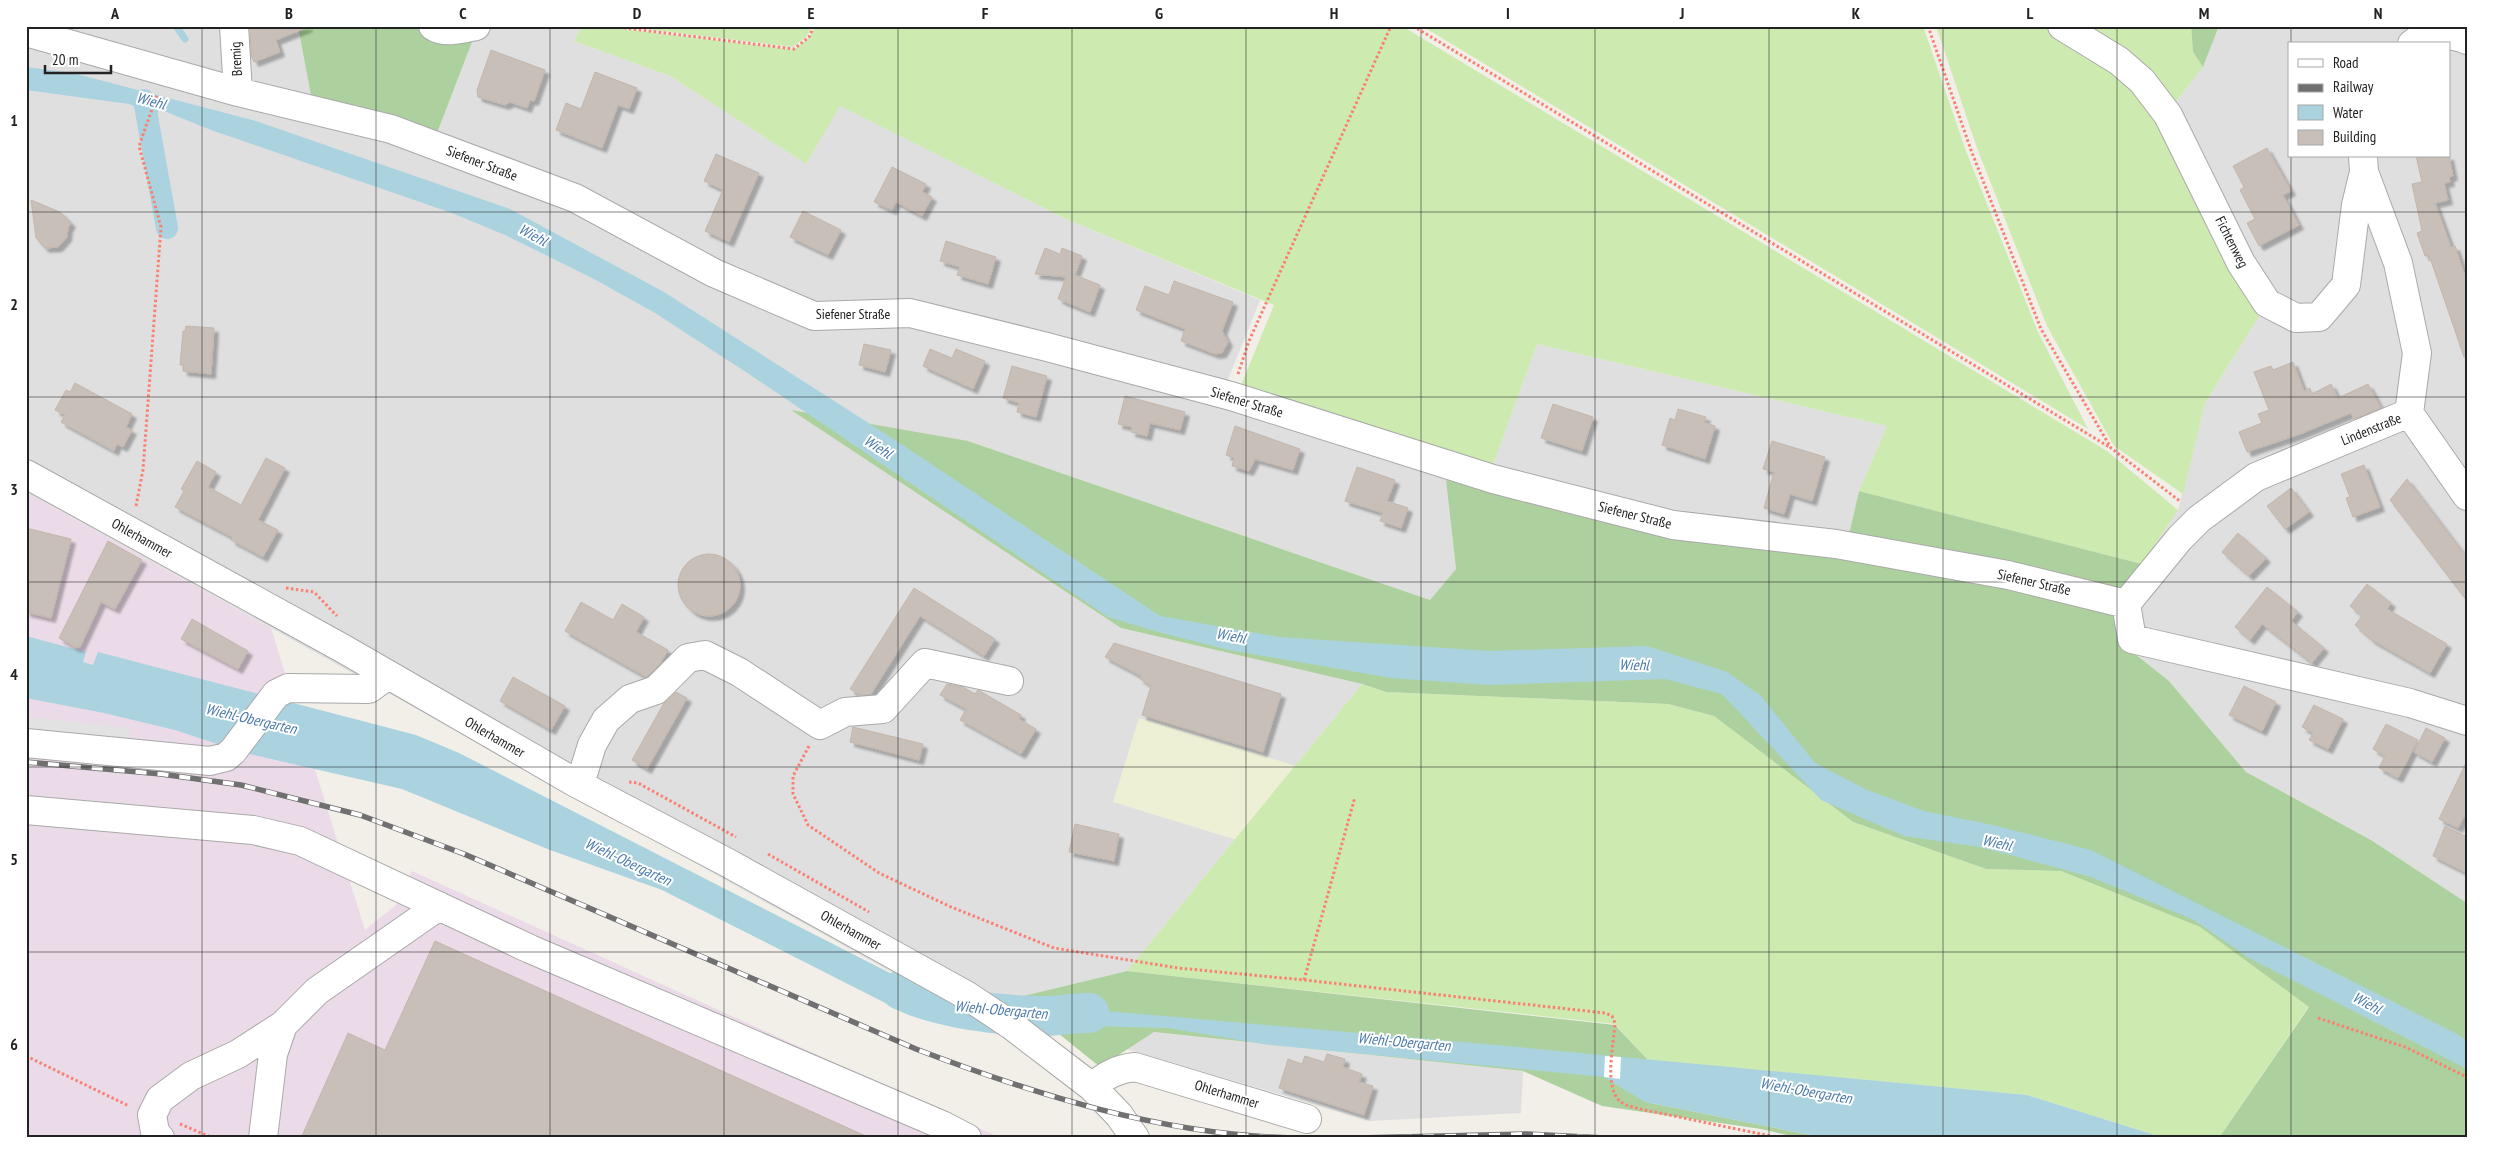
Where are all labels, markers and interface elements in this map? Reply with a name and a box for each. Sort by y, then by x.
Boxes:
text: A [110,3,120,23]
text: B [285,3,293,23]
text: C [459,3,467,23]
text: D [633,3,642,23]
text: E [808,3,815,23]
text: F [982,3,989,23]
text: G [1155,3,1163,23]
text: H [1330,3,1338,23]
text: I [1506,3,1510,23]
text: J [1679,3,1684,23]
text: K [1852,3,1861,23]
text: L [2027,3,2034,23]
text: M [2199,3,2209,23]
text: N [2374,3,2382,23]
street label: Bremig [226,41,246,77]
scale bar [45,42,111,74]
legend [2288,42,2450,158]
text: 20 m [52,50,78,69]
text: Road [2333,53,2359,72]
text: Railway [2333,77,2374,96]
water label: Wiehl [134,88,169,114]
text: Water [2333,103,2364,122]
text: 1 [10,110,18,130]
text: Building [2333,127,2376,146]
street label: Siefener Straße [444,141,520,185]
street label: Fichtenweg [2211,213,2253,271]
water label: Wiehl [516,219,552,251]
text: 2 [10,294,18,314]
street label: Siefener Straße [816,305,891,323]
street label: Siefener Straße [1209,382,1286,422]
street label: Lindenstraße [2338,409,2404,449]
water label: Wiehl [861,431,897,463]
text: 3 [10,479,18,499]
street label: Siefener Straße [1597,497,1674,533]
street label: Ohlerhammer [109,514,176,562]
street label: Siefener Straße [1996,565,2073,599]
water label: Wiehl [1215,624,1249,648]
water label: Wiehl [1619,655,1650,674]
text: 4 [10,664,18,684]
water label: Wiehl-Obergarten [204,699,300,739]
street label: Ohlerhammer [462,713,528,761]
water label: Wiehl [1981,830,2015,855]
water label: Wiehl-Obergarten [582,833,676,890]
text: 5 [10,849,18,869]
street label: Ohlerhammer [818,906,885,954]
water label: Wiehl [2350,987,2386,1019]
water label: Wiehl-Obergarten [954,996,1049,1023]
water label: Wiehl-Obergarten [1357,1028,1452,1055]
text: 6 [10,1034,18,1054]
water label: Wiehl-Obergarten [1759,1073,1855,1108]
street label: Ohlerhammer [1193,1076,1261,1112]

